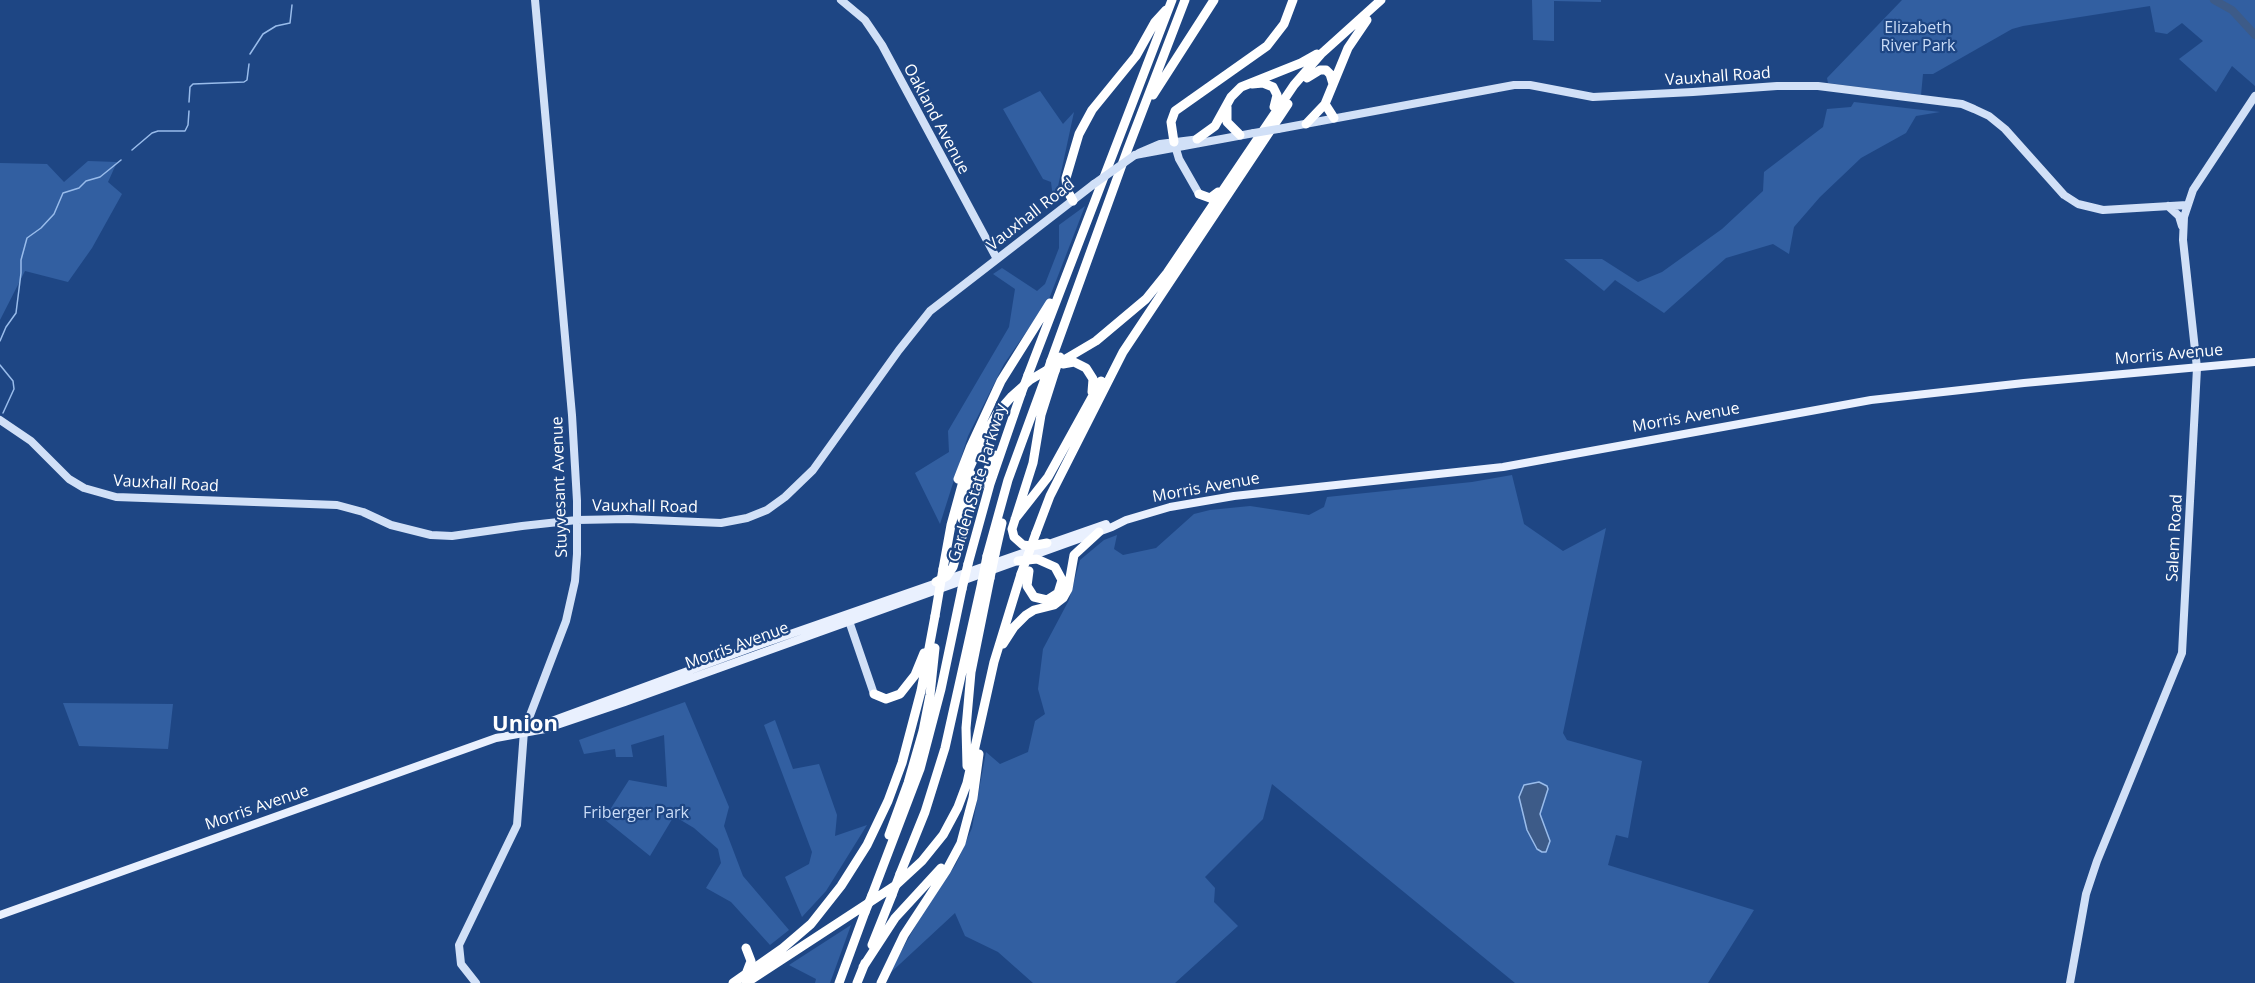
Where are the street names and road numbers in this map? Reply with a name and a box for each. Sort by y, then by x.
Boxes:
street label: Oakland Avenue [899,61,973,177]
street label: Vauxhall Road [1665,64,1771,90]
street label: Vauxhall Road [983,175,1079,255]
street label: Morris Avenue [2114,341,2224,369]
street label: Morris Avenue [1631,399,1741,437]
street label: Garden State Parkway [945,401,1011,565]
street label: Stuyvesant Avenue [548,416,572,558]
street label: Morris Avenue [1151,469,1261,507]
street label: Vauxhall Road [113,472,219,496]
street label: Salem Road [2163,494,2187,582]
street label: Vauxhall Road [592,496,698,518]
street label: Morris Avenue [683,618,791,674]
street label: Morris Avenue [203,781,311,835]

